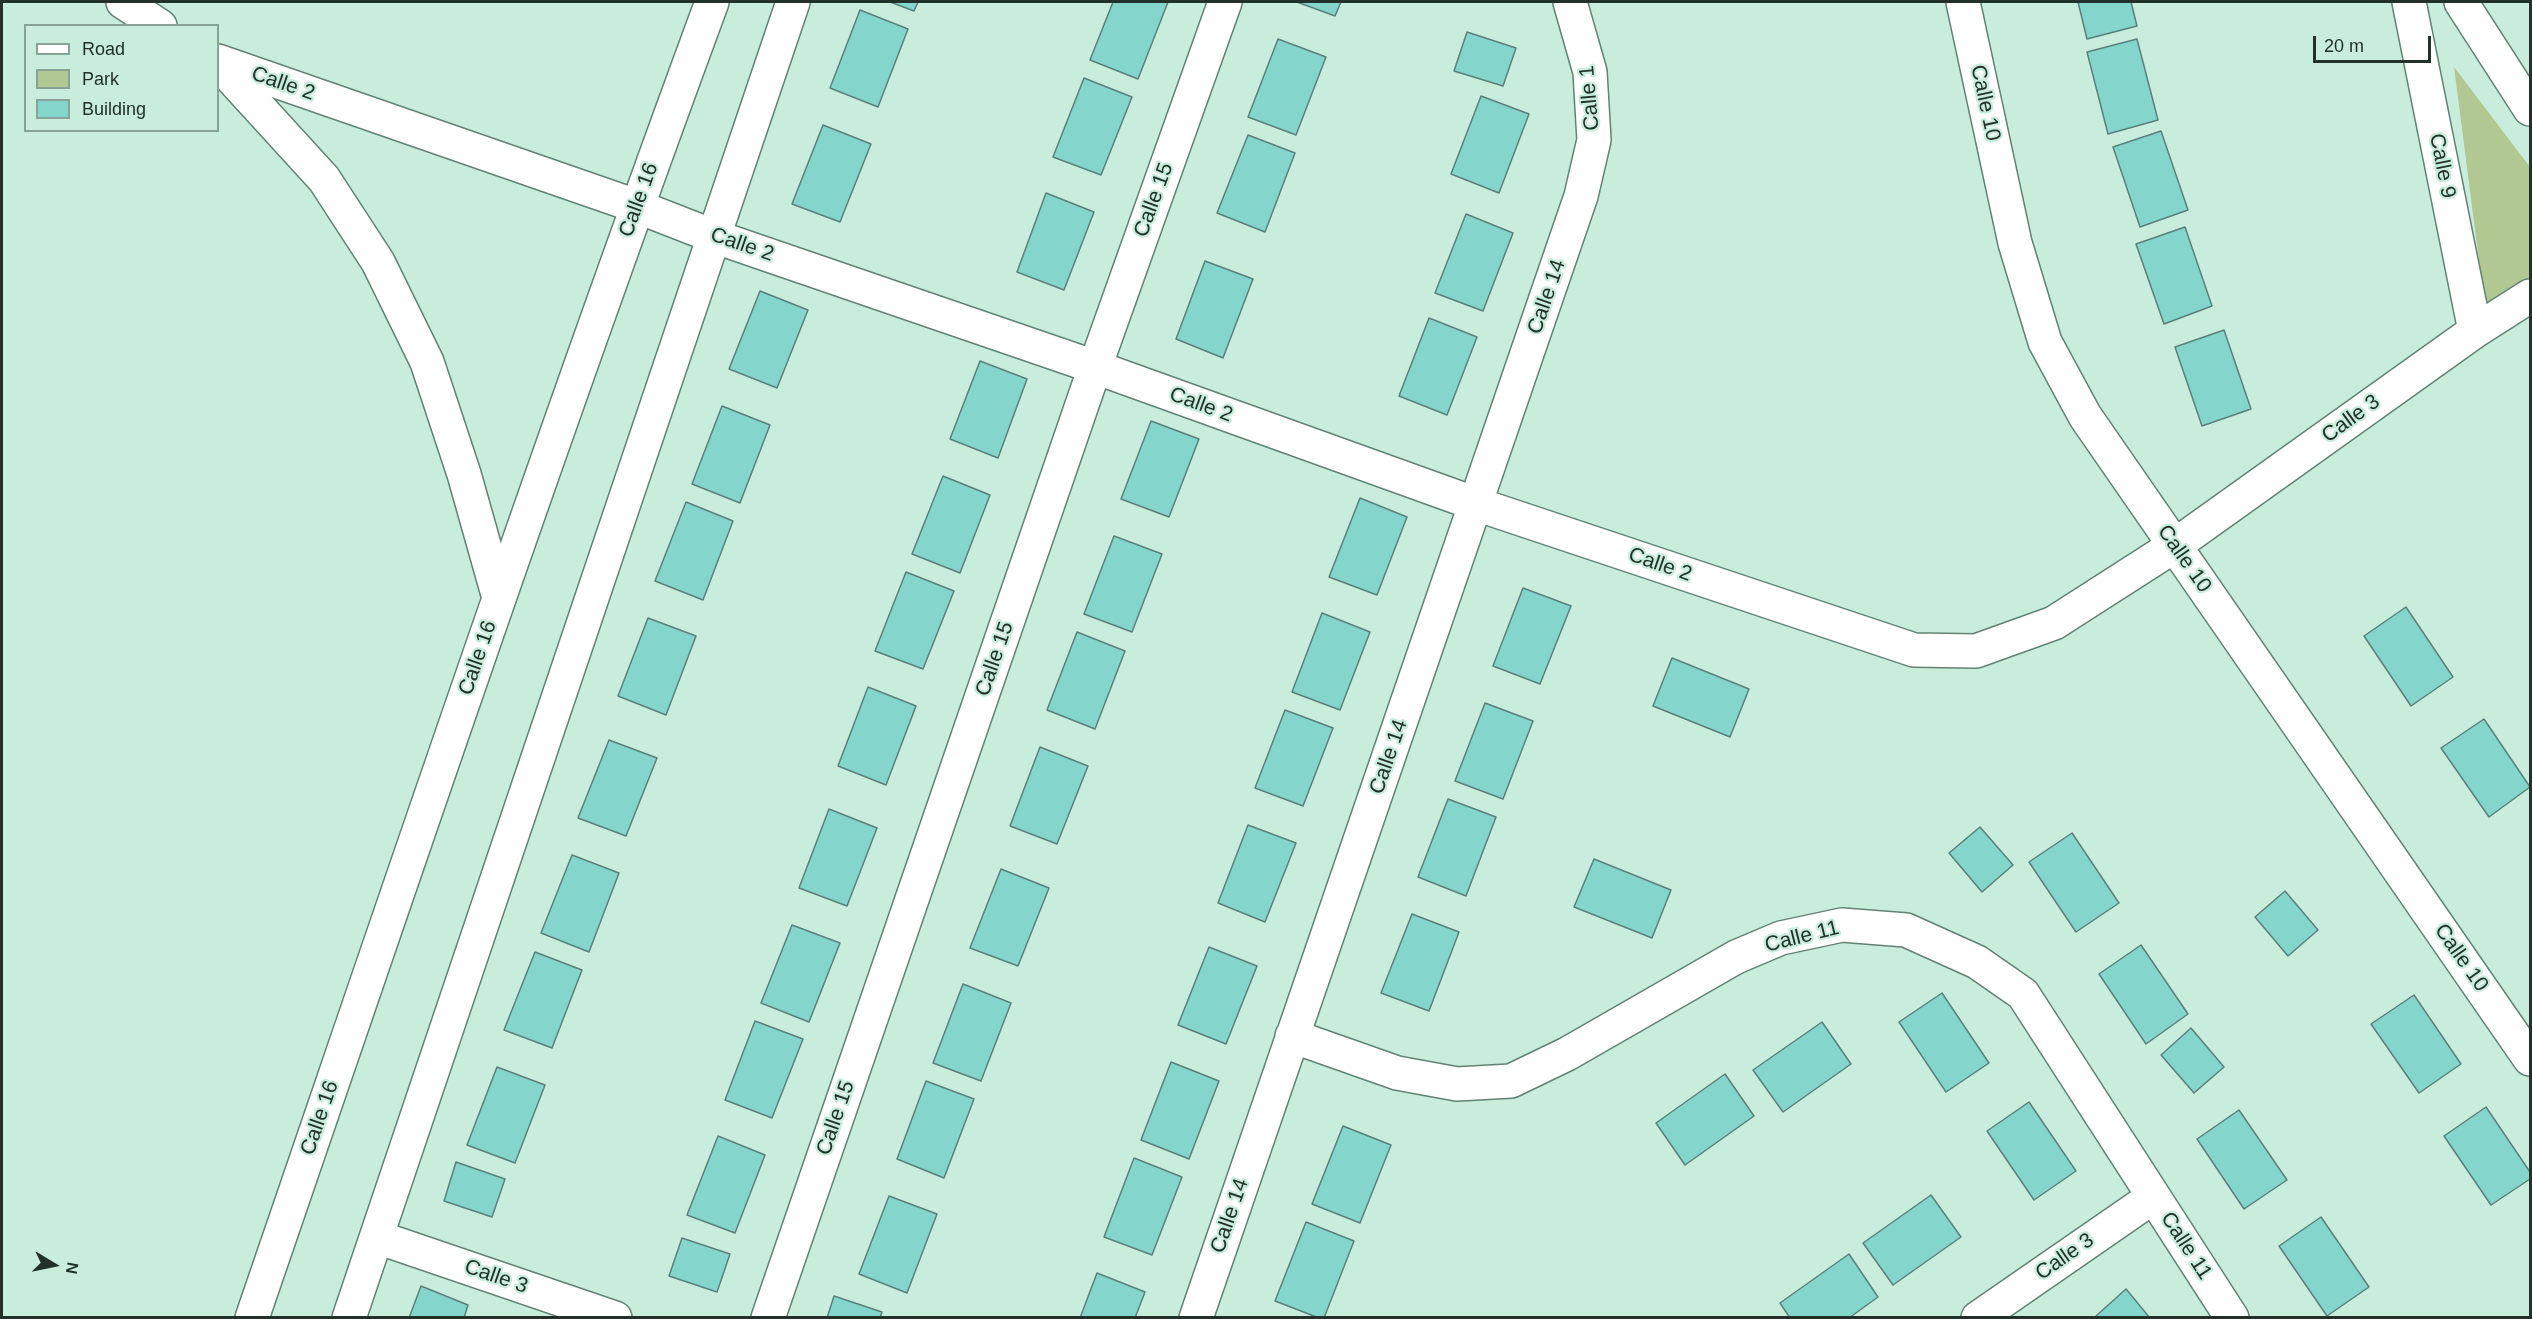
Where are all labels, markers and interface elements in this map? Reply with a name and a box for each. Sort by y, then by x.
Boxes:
legend [24,24,219,132]
scale bar [2316,24,2434,62]
text: 20 m [2324,36,2364,56]
text: Road [82,39,125,59]
street label: Calle 2 [248,61,318,107]
street label: Calle 10 [1965,63,2005,143]
street label: Calle 1 [1575,64,1605,132]
text: Park [82,69,119,89]
text: Building [82,99,146,119]
street label: Calle 9 [2423,132,2461,200]
street label: Calle 16 [614,159,664,241]
street label: Calle 15 [1129,159,1179,241]
street label: Calle 2 [707,222,777,268]
street label: Calle 14 [1523,256,1571,338]
street label: Calle 2 [1166,382,1236,428]
street label: Calle 3 [2317,390,2385,448]
street label: Calle 10 [2152,520,2216,598]
street label: Calle 2 [1625,542,1695,588]
street label: Calle 16 [454,617,502,699]
street label: Calle 15 [971,618,1019,700]
street label: Calle 14 [1365,716,1413,798]
street label: Calle 11 [1762,916,1842,958]
street label: Calle 10 [2429,919,2493,997]
street label: Calle 16 [296,1077,344,1159]
street label: Calle 15 [812,1077,860,1159]
street label: Calle 14 [1206,1175,1254,1257]
street label: Calle 11 [2155,1207,2217,1285]
street label: Calle 3 [2031,1228,2099,1286]
north arrow [24,1235,84,1295]
street label: Calle 3 [461,1254,531,1300]
text: N [63,1261,82,1275]

